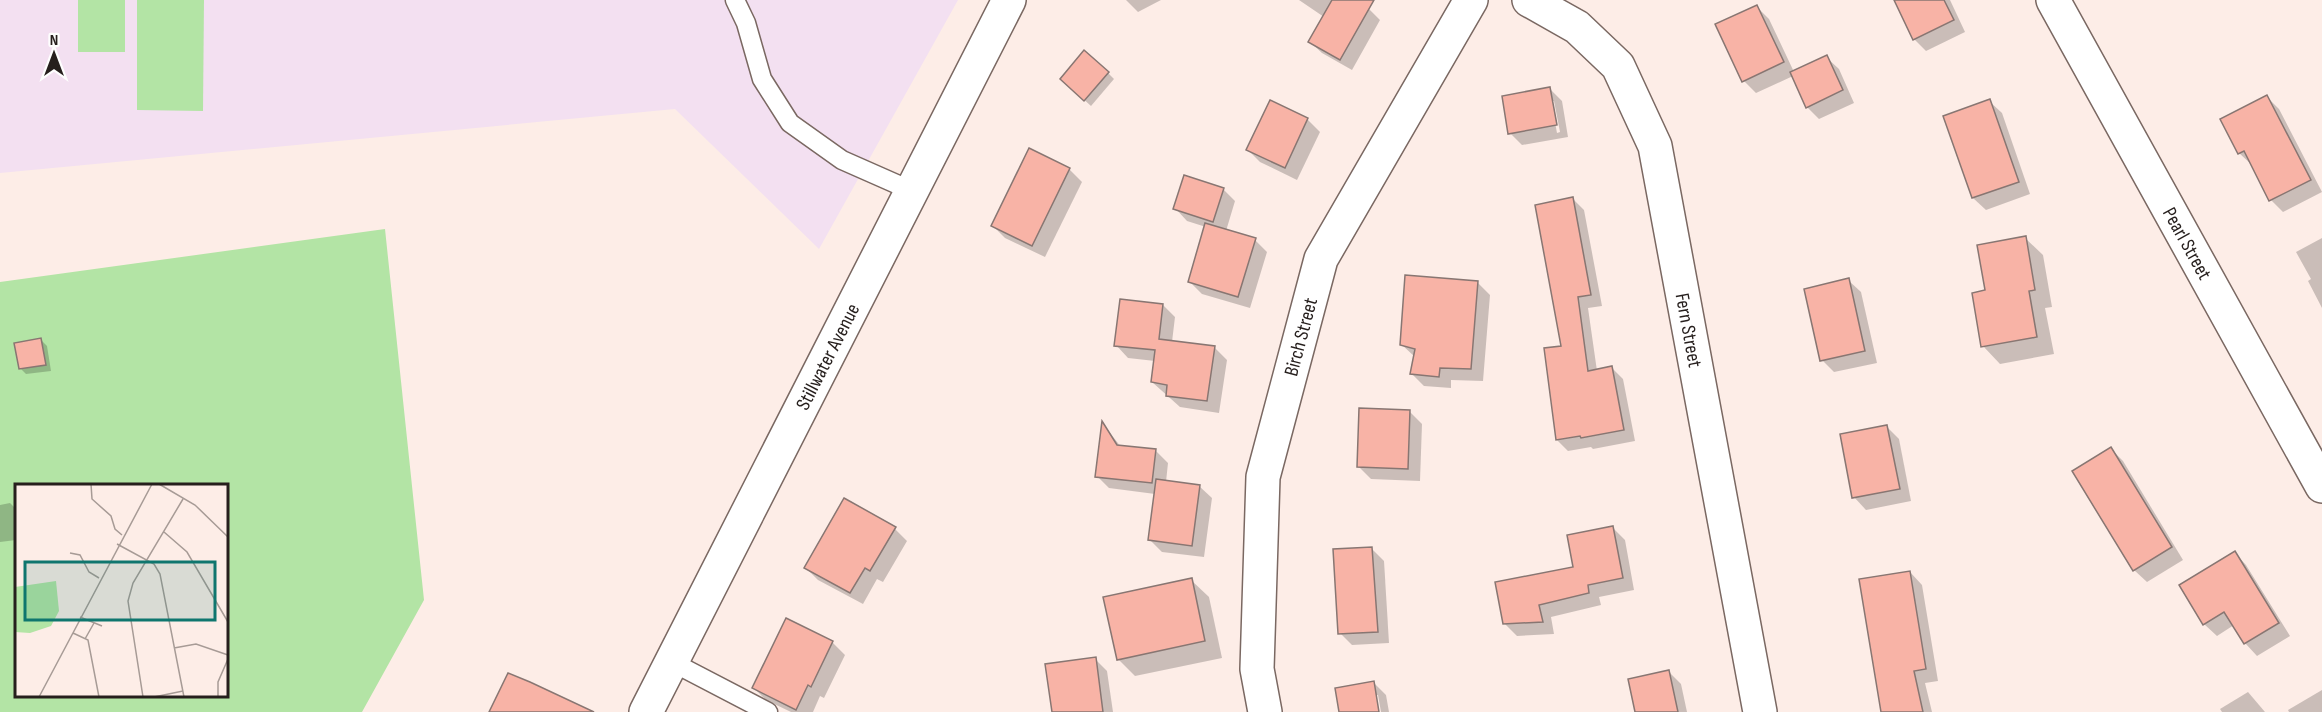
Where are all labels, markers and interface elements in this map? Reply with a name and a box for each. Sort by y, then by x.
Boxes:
north arrow [24,24,84,84]
text: N [50,31,58,50]
street label: Pearl Street [2157,203,2216,284]
street label: Fern Street [1670,291,1707,369]
street label: Birch Street [1279,295,1323,379]
street label: Stillwater Avenue [791,300,865,414]
inset map [15,484,228,697]

